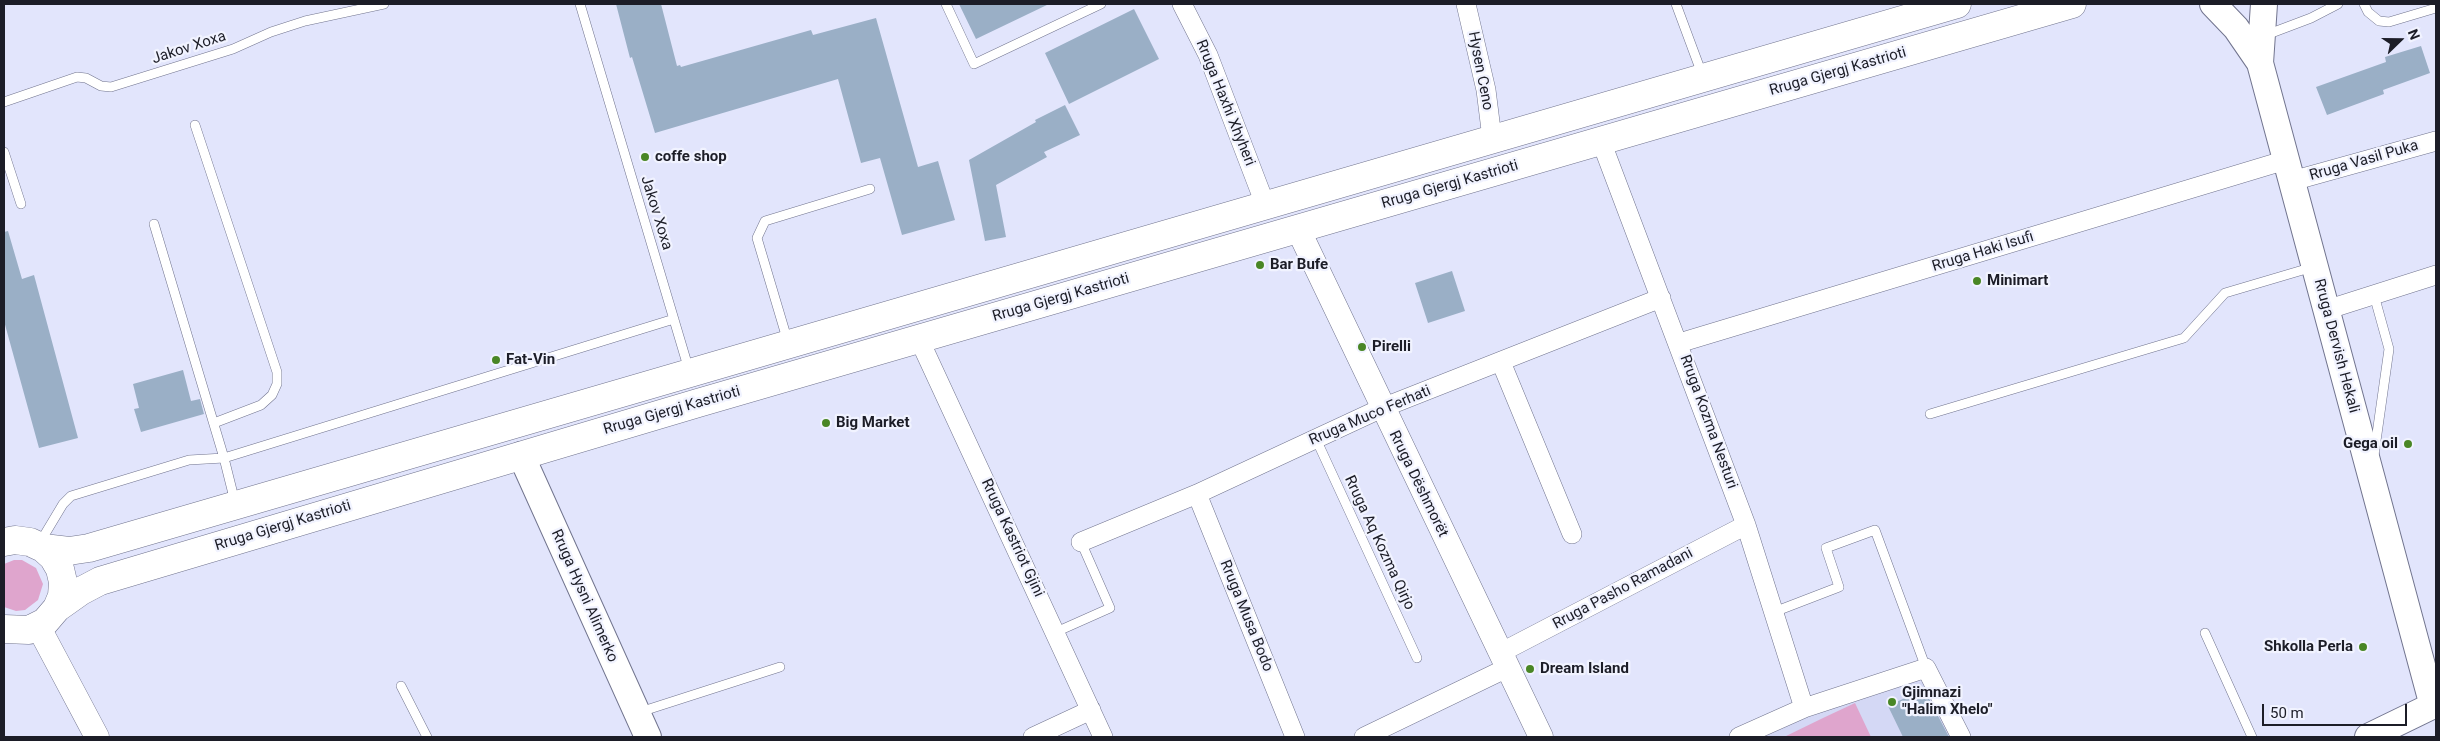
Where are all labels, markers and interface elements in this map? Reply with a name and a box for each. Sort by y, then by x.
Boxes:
north arrow [2375,15,2425,65]
text: N [2405,27,2423,42]
street label: Jakov Xoxa [150,28,228,68]
street label: Hysen Ceno [1464,30,1496,112]
street label: Rruga Haxhi Xhyheri [1191,37,1259,169]
street label: Rruga Gjergj Kastrioti [1768,44,1908,100]
street label: Rruga Vasil Puka [2307,137,2421,185]
place label: coffe shop [655,148,727,166]
marker: coffe shop [639,151,651,163]
street label: Rruga Gjergj Kastrioti [1380,157,1520,213]
street label: Jakov Xoxa [636,174,676,252]
street label: Rruga Haki Isufi [1930,228,2036,276]
place label: Bar Bufe [1270,256,1328,274]
marker: Bar Bufe [1254,259,1266,271]
street label: Rruga Gjergj Kastrioti [991,270,1131,326]
place label: Minimart [1987,272,2048,290]
marker: Minimart [1971,275,1983,287]
street label: Rruga Dervish Hekali [2309,277,2363,415]
place label: Pirelli [1372,338,1411,356]
marker: Pirelli [1356,341,1368,353]
place label: Fat-Vin [506,351,555,369]
street label: Rruga Kozma Nesturi [1675,353,1741,491]
marker: Fat-Vin [490,354,502,366]
street label: Rruga Muco Ferhati [1306,382,1434,450]
street label: Rruga Gjergj Kastrioti [602,383,742,439]
place label: Big Market [836,414,910,432]
marker: Big Market [820,417,832,429]
street label: Rruga Dëshmorët [1384,428,1452,540]
place label: Gega oil [2343,435,2398,453]
marker: Gega oil [2402,438,2414,450]
street label: Rruga Aq Kozma Qirjo [1340,473,1418,613]
street label: Rruga Kastriot Gjini [977,476,1047,600]
street label: Rruga Gjergj Kastrioti [213,497,353,555]
street label: Rruga Hysni Alimerko [547,527,621,665]
street label: Rruga Pasho Ramadani [1550,544,1696,634]
street label: Rruga Musa Bodo [1215,558,1277,674]
place label: Shkolla Perla [2264,638,2353,656]
marker: Shkolla Perla [2357,641,2369,653]
place label: Dream Island [1540,660,1629,678]
marker: Dream Island [1524,663,1536,675]
place label: Gjimnazi "Halim Xhelo" [1902,684,1993,719]
scale bar [2265,694,2410,726]
marker: Gjimnazi "Halim Xhelo" [1886,696,1898,708]
text: 50 m [2270,704,2304,722]

